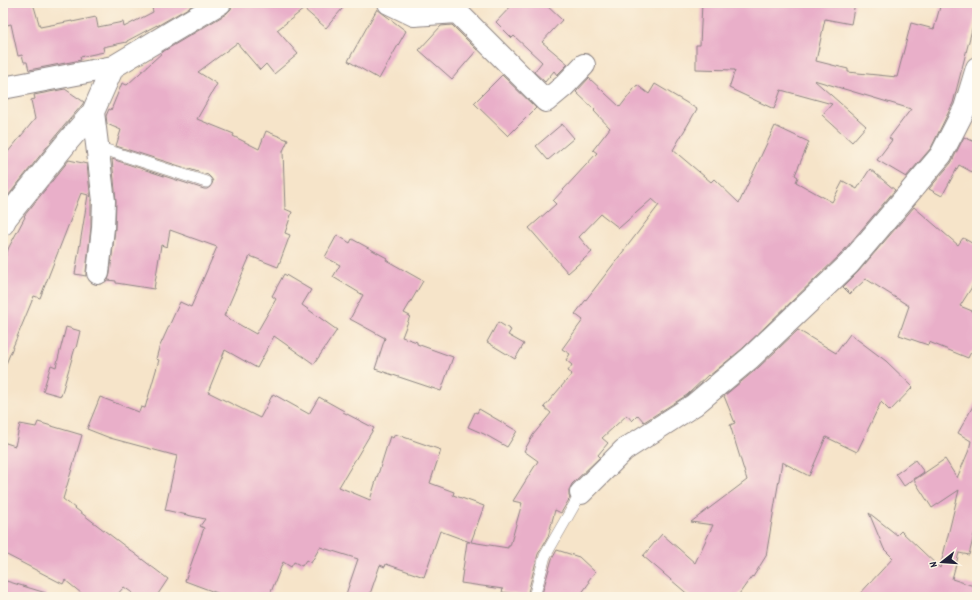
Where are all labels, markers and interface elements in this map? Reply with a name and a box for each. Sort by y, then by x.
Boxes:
north arrow [922,542,962,582]
text: N [926,559,943,569]

